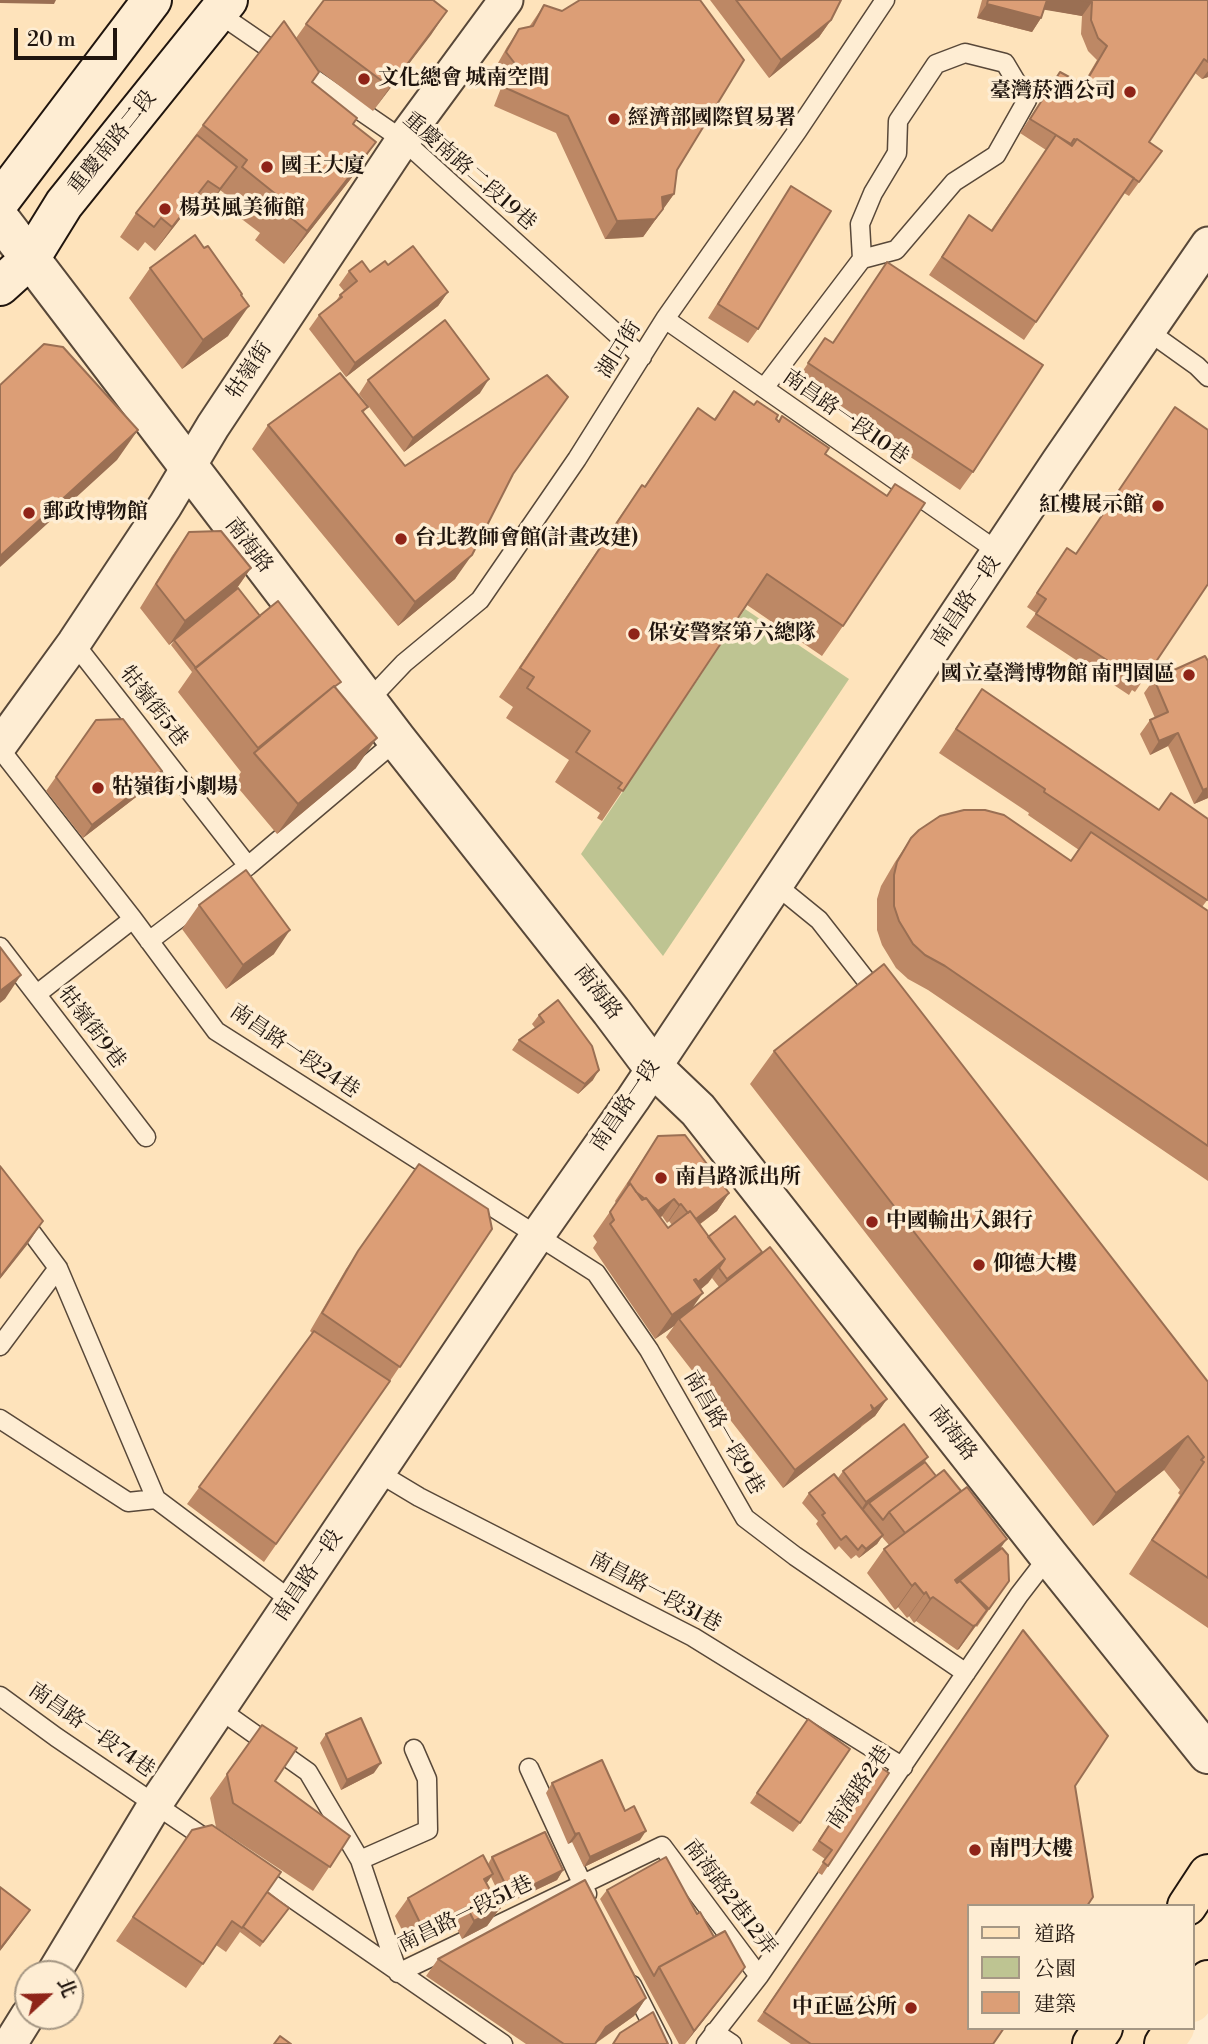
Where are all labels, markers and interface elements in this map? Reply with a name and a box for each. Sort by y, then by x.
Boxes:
scale bar [18,14,121,58]
text: 20 m [27,27,76,53]
place label: 文化總會 城南空間 [378,66,549,92]
marker: 文化總會 城南空間 [356,71,372,87]
place label: 臺灣菸酒公司 [990,79,1116,105]
marker: 臺灣菸酒公司 [1122,84,1138,100]
street label: 重慶南路二段 [64,86,162,200]
place label: 經濟部國際貿易署 [628,106,796,132]
street label: 重慶南路二段19巷 [397,107,541,237]
marker: 經濟部國際貿易署 [606,111,622,127]
place label: 國王大廈 [281,154,365,180]
marker: 國王大廈 [259,159,275,175]
place label: 楊英風美術館 [179,196,305,222]
marker: 楊英風美術館 [157,201,173,217]
street label: 湖口街 [593,317,647,383]
street label: 牯嶺街 [222,338,278,404]
street label: 南昌路一段10巷 [777,365,913,471]
place label: 紅樓展示館 [1039,493,1144,519]
marker: 紅樓展示館 [1150,498,1166,514]
place label: 郵政博物館 [43,500,148,526]
marker: 郵政博物館 [21,505,37,521]
street label: 南海路 [219,513,277,579]
place label: 台北教師會館(計畫改建) [415,526,638,552]
marker: 台北教師會館(計畫改建) [393,531,409,547]
street label: 南昌路一段 [927,551,1007,653]
place label: 保安警察第六總隊 [648,621,816,647]
marker: 保安警察第六總隊 [626,626,642,642]
street label: 牯嶺街5巷 [114,662,192,752]
place label: 國立臺灣博物館 南門園區 [941,662,1175,688]
marker: 國立臺灣博物館 南門園區 [1181,667,1197,683]
place label: 牯嶺街小劇場 [112,775,238,801]
marker: 牯嶺街小劇場 [90,780,106,796]
street label: 南海路 [568,960,626,1026]
street label: 牯嶺街9巷 [52,982,130,1074]
street label: 南昌路一段24巷 [225,999,363,1105]
street label: 南昌路一段 [586,1055,666,1157]
place label: 南昌路派出所 [675,1165,801,1191]
marker: 南昌路派出所 [653,1170,669,1186]
place label: 中國輸出入銀行 [886,1209,1033,1235]
marker: 中國輸出入銀行 [864,1214,880,1230]
place label: 仰德大樓 [993,1252,1077,1278]
marker: 仰德大樓 [971,1257,987,1273]
street label: 南昌路一段9巷 [677,1367,769,1499]
street label: 南海路 [923,1401,981,1467]
street label: 南昌路一段 [269,1525,349,1627]
street label: 南昌路一段31巷 [585,1548,725,1638]
street label: 南昌路一段74巷 [23,1678,159,1784]
street label: 南海路2巷 [823,1741,897,1835]
street label: 南海路2巷12弄 [677,1835,781,1961]
place label: 南門大樓 [989,1837,1073,1863]
marker: 南門大樓 [967,1842,983,1858]
street label: 南昌路一段51巷 [395,1872,537,1958]
legend [967,1904,1194,2030]
text: 道路 [1034,1922,1076,1948]
text: 公園 [1034,1957,1076,1983]
north arrow [14,1960,84,2030]
text: 北 [52,1975,81,2001]
text: 建築 [1034,1992,1076,2018]
place label: 中正區公所 [792,1995,897,2021]
marker: 中正區公所 [903,2000,919,2016]

